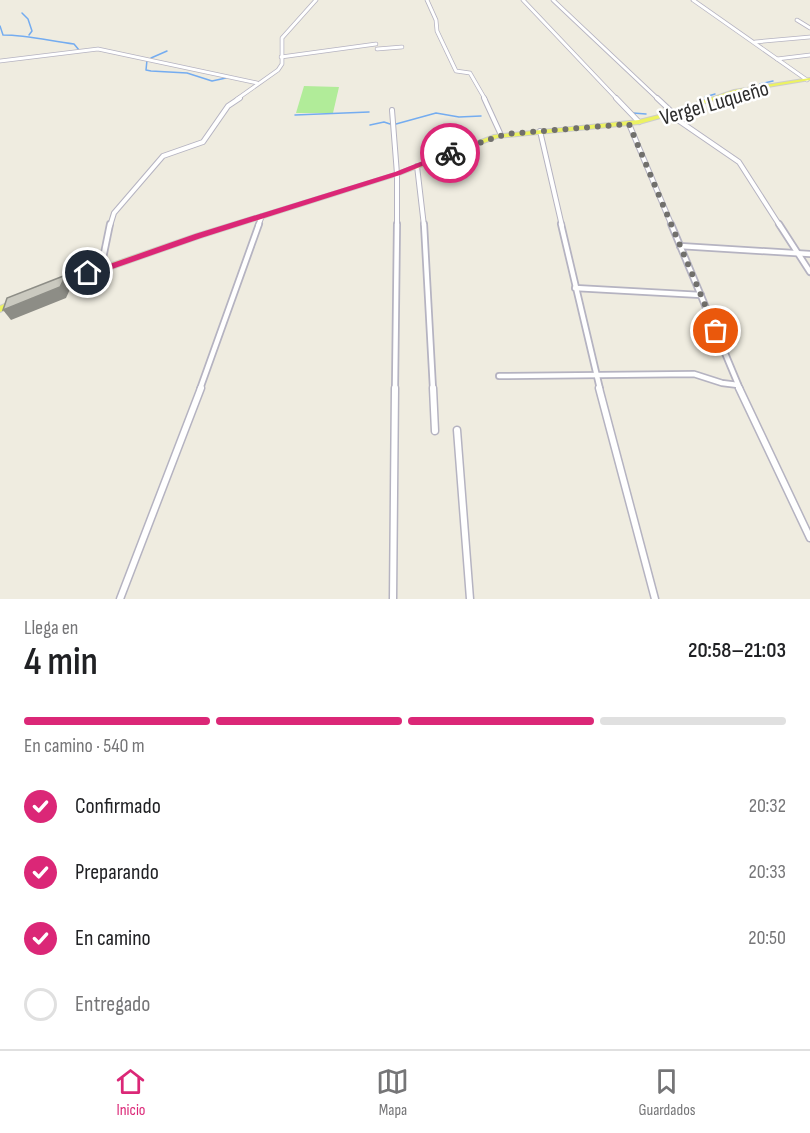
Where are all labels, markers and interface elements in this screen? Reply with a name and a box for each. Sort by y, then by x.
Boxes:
street label: Vergel Luqueño [657,75,772,132]
courier [420,123,480,183]
icon: bike [434,137,467,170]
pin [62,247,113,298]
icon: home [71,256,104,289]
pin [690,305,741,356]
icon: bag [699,314,732,347]
text: Llega en [24,616,78,640]
text: 20:58–21:03 [688,637,786,664]
text: 4 min [24,639,98,686]
text: En camino · 540 m [24,734,145,758]
icon: check [24,790,57,823]
text: Confirmado [75,793,161,820]
text: 20:32 [749,794,786,818]
icon: check [24,856,57,889]
text: Preparando [75,859,159,886]
text: 20:33 [749,860,786,884]
icon: check [24,922,57,955]
text: En camino [75,925,151,952]
text: 20:50 [748,926,786,950]
text: Entregado [75,991,150,1018]
tab: Inicio [114,1065,147,1120]
tab: Mapa [376,1065,409,1120]
tab: Guardados [638,1065,696,1120]

